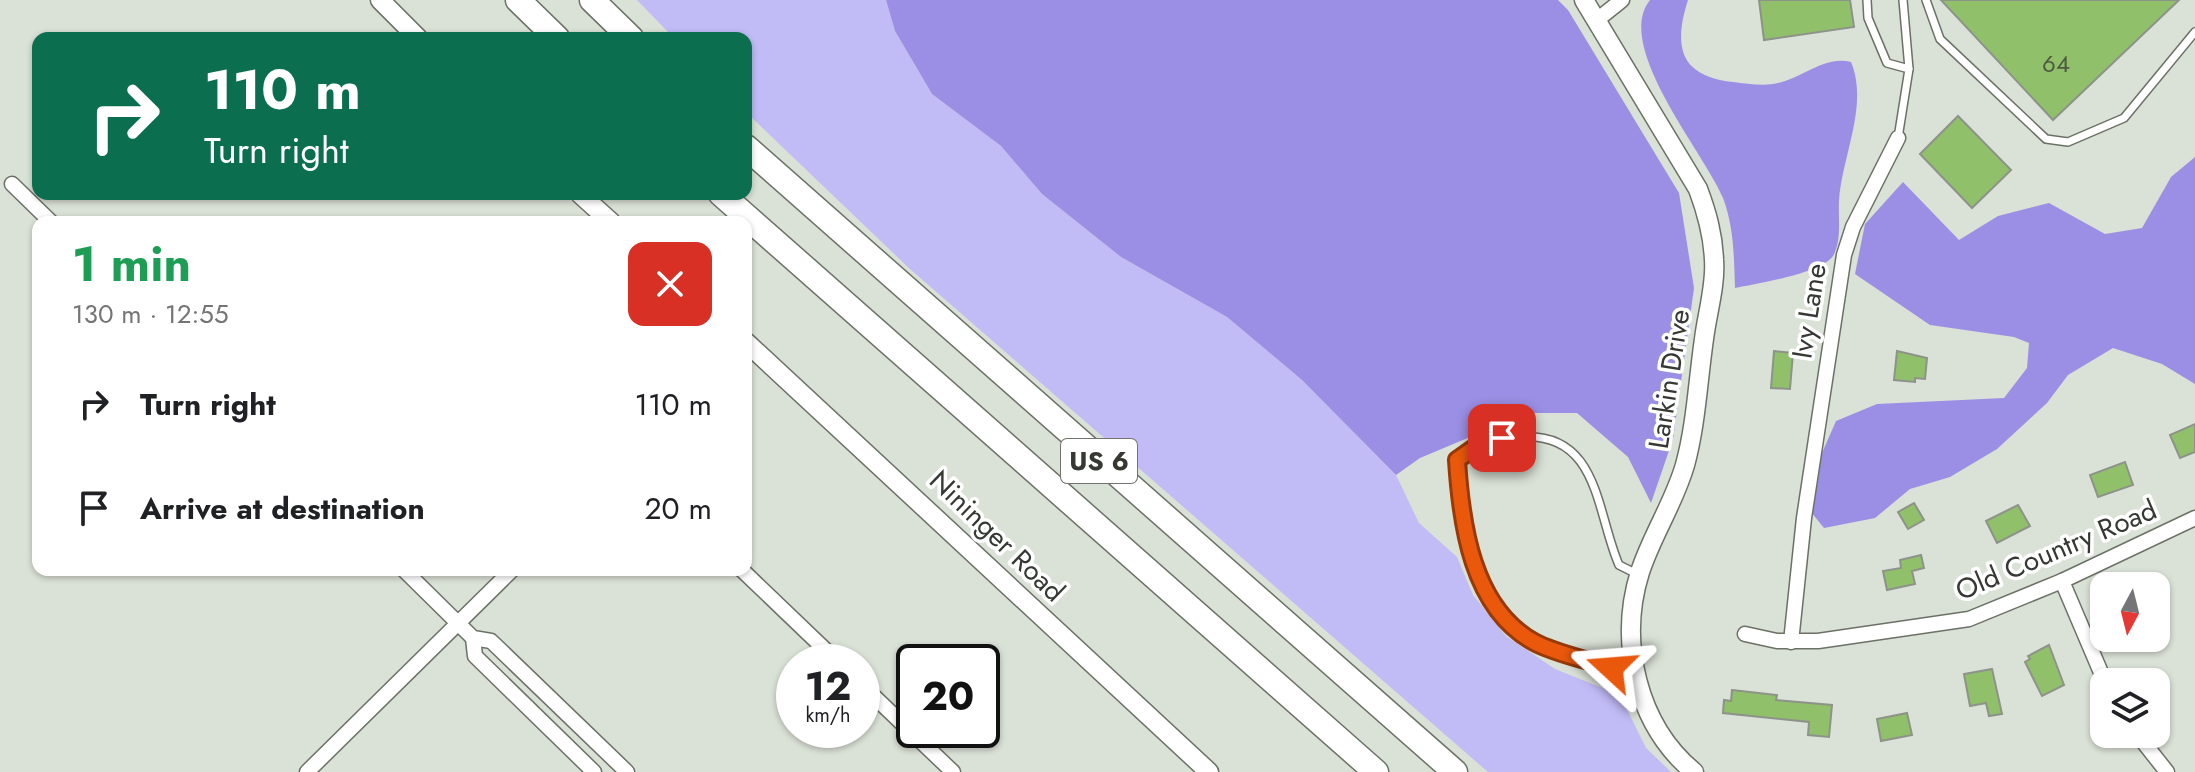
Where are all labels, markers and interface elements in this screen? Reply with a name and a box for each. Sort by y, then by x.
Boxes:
house number: 64 [2042,46,2070,81]
text: 110 m [204,49,361,130]
icon: right [72,64,176,168]
text: Turn right [204,124,349,176]
text: 1 min [72,230,191,299]
button: close [628,242,712,326]
street label: Ivy Lane [1781,260,1837,362]
text: 130 m · 12:55 [72,295,229,333]
street label: Larkin Drive [1638,306,1700,452]
icon: right [72,382,116,426]
text: Turn right [140,383,276,426]
text: 110 m [635,383,712,426]
pin [1468,404,1536,472]
icon: arrive [1480,416,1524,460]
road number: US 6 [1061,439,1137,483]
street label: Nininger Road [920,461,1074,611]
icon: arrive [72,486,116,530]
text: Arrive at destination [140,487,425,530]
text: 20 m [645,487,712,530]
street label: Old Country Road [1949,489,2163,611]
north arrow [2090,572,2170,652]
map controls [2090,572,2170,748]
position arrow [1569,626,1653,710]
speed limit sign: 20 [896,644,1000,748]
text: 12 [805,657,851,715]
button: layers [2090,668,2170,748]
text: km/h [805,701,851,730]

